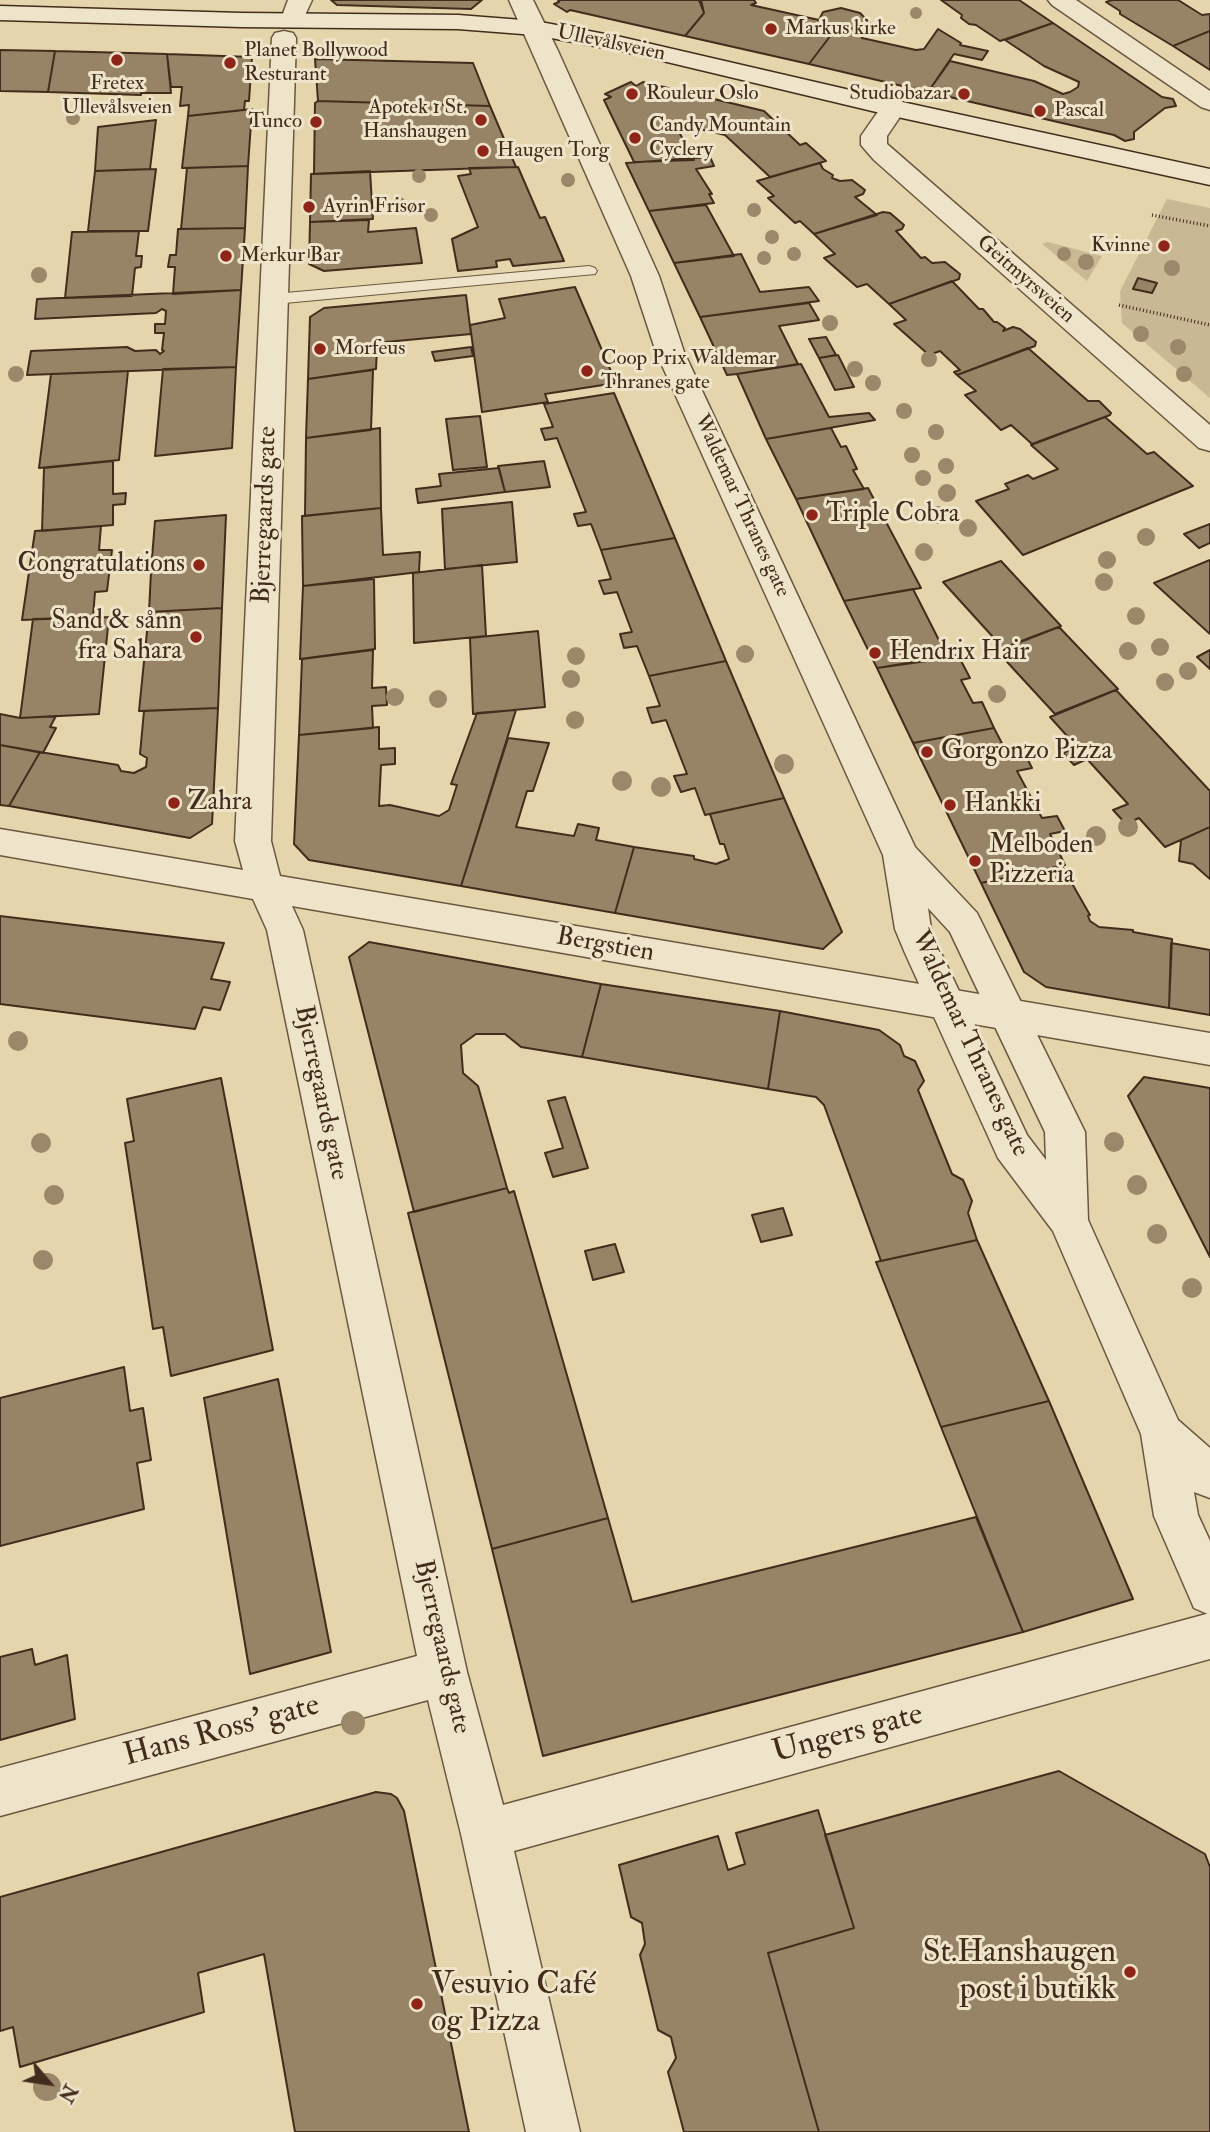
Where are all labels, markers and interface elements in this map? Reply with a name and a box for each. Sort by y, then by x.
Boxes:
place label: Markus kirke [785,16,896,42]
street label: Ullevålsveien [555,20,667,68]
marker: Markus kirke [763,21,779,37]
place label: Planet Bollywood Resturant [244,38,388,88]
marker: Fretex Ullevålsveien [109,52,125,68]
marker: Planet Bollywood Resturant [222,55,238,71]
place label: Fretex Ullevålsveien [62,71,172,121]
place label: Rouleur Oslo [646,81,759,107]
place label: Studiobazar [849,81,950,107]
marker: Rouleur Oslo [624,86,640,102]
marker: Studiobazar [956,86,972,102]
place label: Apotek 1 St. Hanshaugen [363,95,467,145]
place label: Pascal [1054,98,1104,124]
marker: Pascal [1032,103,1048,119]
place label: Tunco [248,109,302,135]
marker: Apotek 1 St. Hanshaugen [473,112,489,128]
place label: Candy Mountain Cyclery [649,113,791,163]
marker: Tunco [308,114,324,130]
marker: Candy Mountain Cyclery [627,130,643,146]
place label: Haugen Torg [497,138,609,164]
marker: Haugen Torg [475,143,491,159]
place label: Ayrin Frisør [323,194,425,220]
marker: Ayrin Frisør [301,199,317,215]
street label: Geitmyrsveien [971,231,1079,329]
place label: Kvinne [1091,233,1150,259]
marker: Kvinne [1156,238,1172,254]
place label: Merkur Bar [240,243,340,269]
marker: Merkur Bar [218,248,234,264]
place label: Morfeus [334,336,405,362]
marker: Morfeus [312,341,328,357]
place label: Coop Prix Waldemar Thranes gate [601,346,776,396]
marker: Coop Prix Waldemar Thranes gate [579,363,595,379]
street label: Waldemar Thranes gate [688,411,794,601]
street label: Bjerregaards gate [247,426,285,604]
place label: Triple Cobra [826,499,959,531]
marker: Triple Cobra [804,507,820,523]
place label: Congratulations [18,549,185,581]
marker: Congratulations [191,557,207,573]
place label: Sand & sånn fra Sahara [52,606,182,668]
marker: Sand & sånn fra Sahara [188,629,204,645]
place label: Hendrix Hair [889,637,1029,669]
marker: Hendrix Hair [867,645,883,661]
place label: Gorgonzo Pizza [941,736,1112,768]
marker: Gorgonzo Pizza [919,744,935,760]
place label: Zahra [188,787,252,819]
place label: Hankki [964,789,1041,821]
marker: Zahra [166,795,182,811]
marker: Hankki [942,797,958,813]
place label: Melboden Pizzeria [989,830,1093,892]
marker: Melboden Pizzeria [967,853,983,869]
street label: Bergstien [554,922,656,970]
street label: Waldemar Thranes gate [903,926,1035,1162]
street label: Bjerregaards gate [286,1003,354,1183]
street label: Bjerregaards gate [406,1557,476,1737]
street label: Hans Ross' gate [120,1687,324,1777]
street label: Ungers gate [769,1697,927,1773]
place label: St.Hanshaugen post i butikk [923,1935,1116,2010]
marker: St.Hanshaugen post i butikk [1122,1964,1138,1980]
place label: Vesuvio Café og Pizza [431,1967,596,2042]
marker: Vesuvio Café og Pizza [409,1996,425,2012]
north arrow [14,2048,84,2118]
text: N [53,2080,82,2106]

